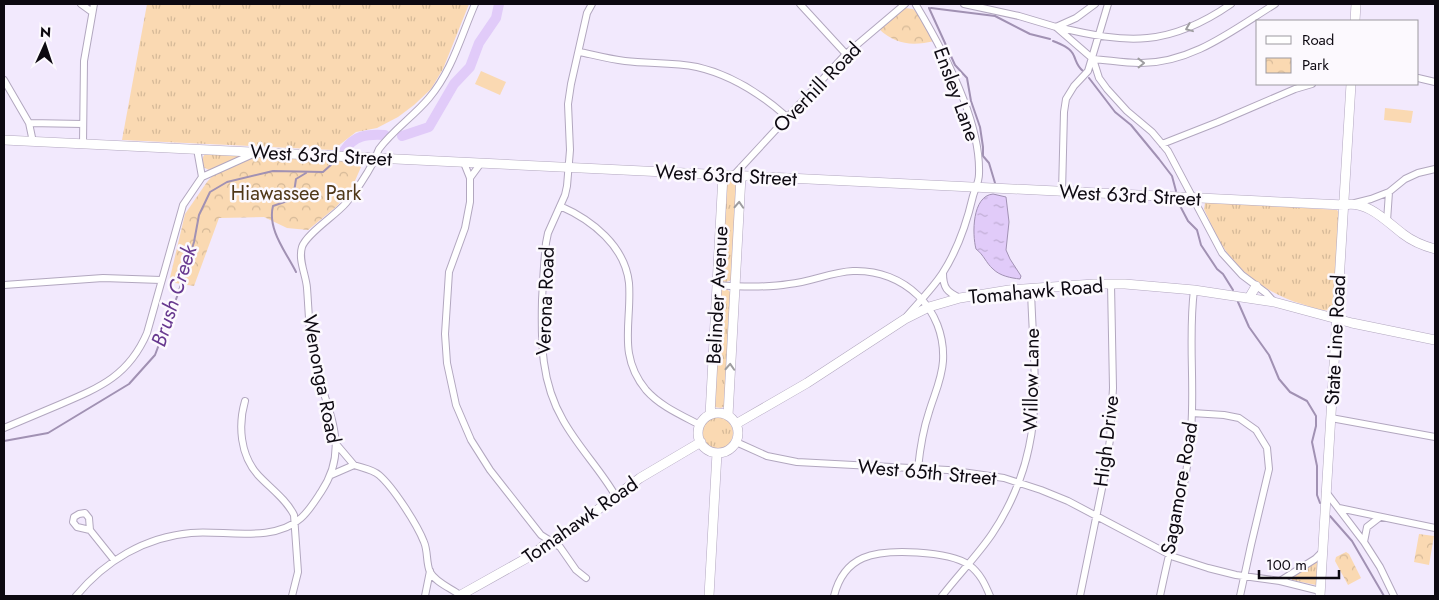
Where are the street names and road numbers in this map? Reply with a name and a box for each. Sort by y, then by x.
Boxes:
street label: Overhill Road [767,36,868,139]
street label: Ensley Lane [926,43,987,145]
street label: West 63rd Street [249,137,393,174]
street label: West 63rd Street [654,157,798,194]
street label: West 63rd Street [1058,177,1202,214]
street label: Belinder Avenue [699,225,736,365]
street label: Verona Road [529,246,562,356]
street label: Tomahawk Road [968,271,1105,312]
street label: State Line Road [1318,274,1353,406]
street label: Wenonga Road [295,312,348,446]
street label: Willow Lane [1016,328,1047,432]
street label: High Drive [1087,394,1126,488]
street label: Sagamore Road [1154,420,1205,557]
street label: West 65th Street [856,452,998,493]
street label: Tomahawk Road [517,470,644,571]

